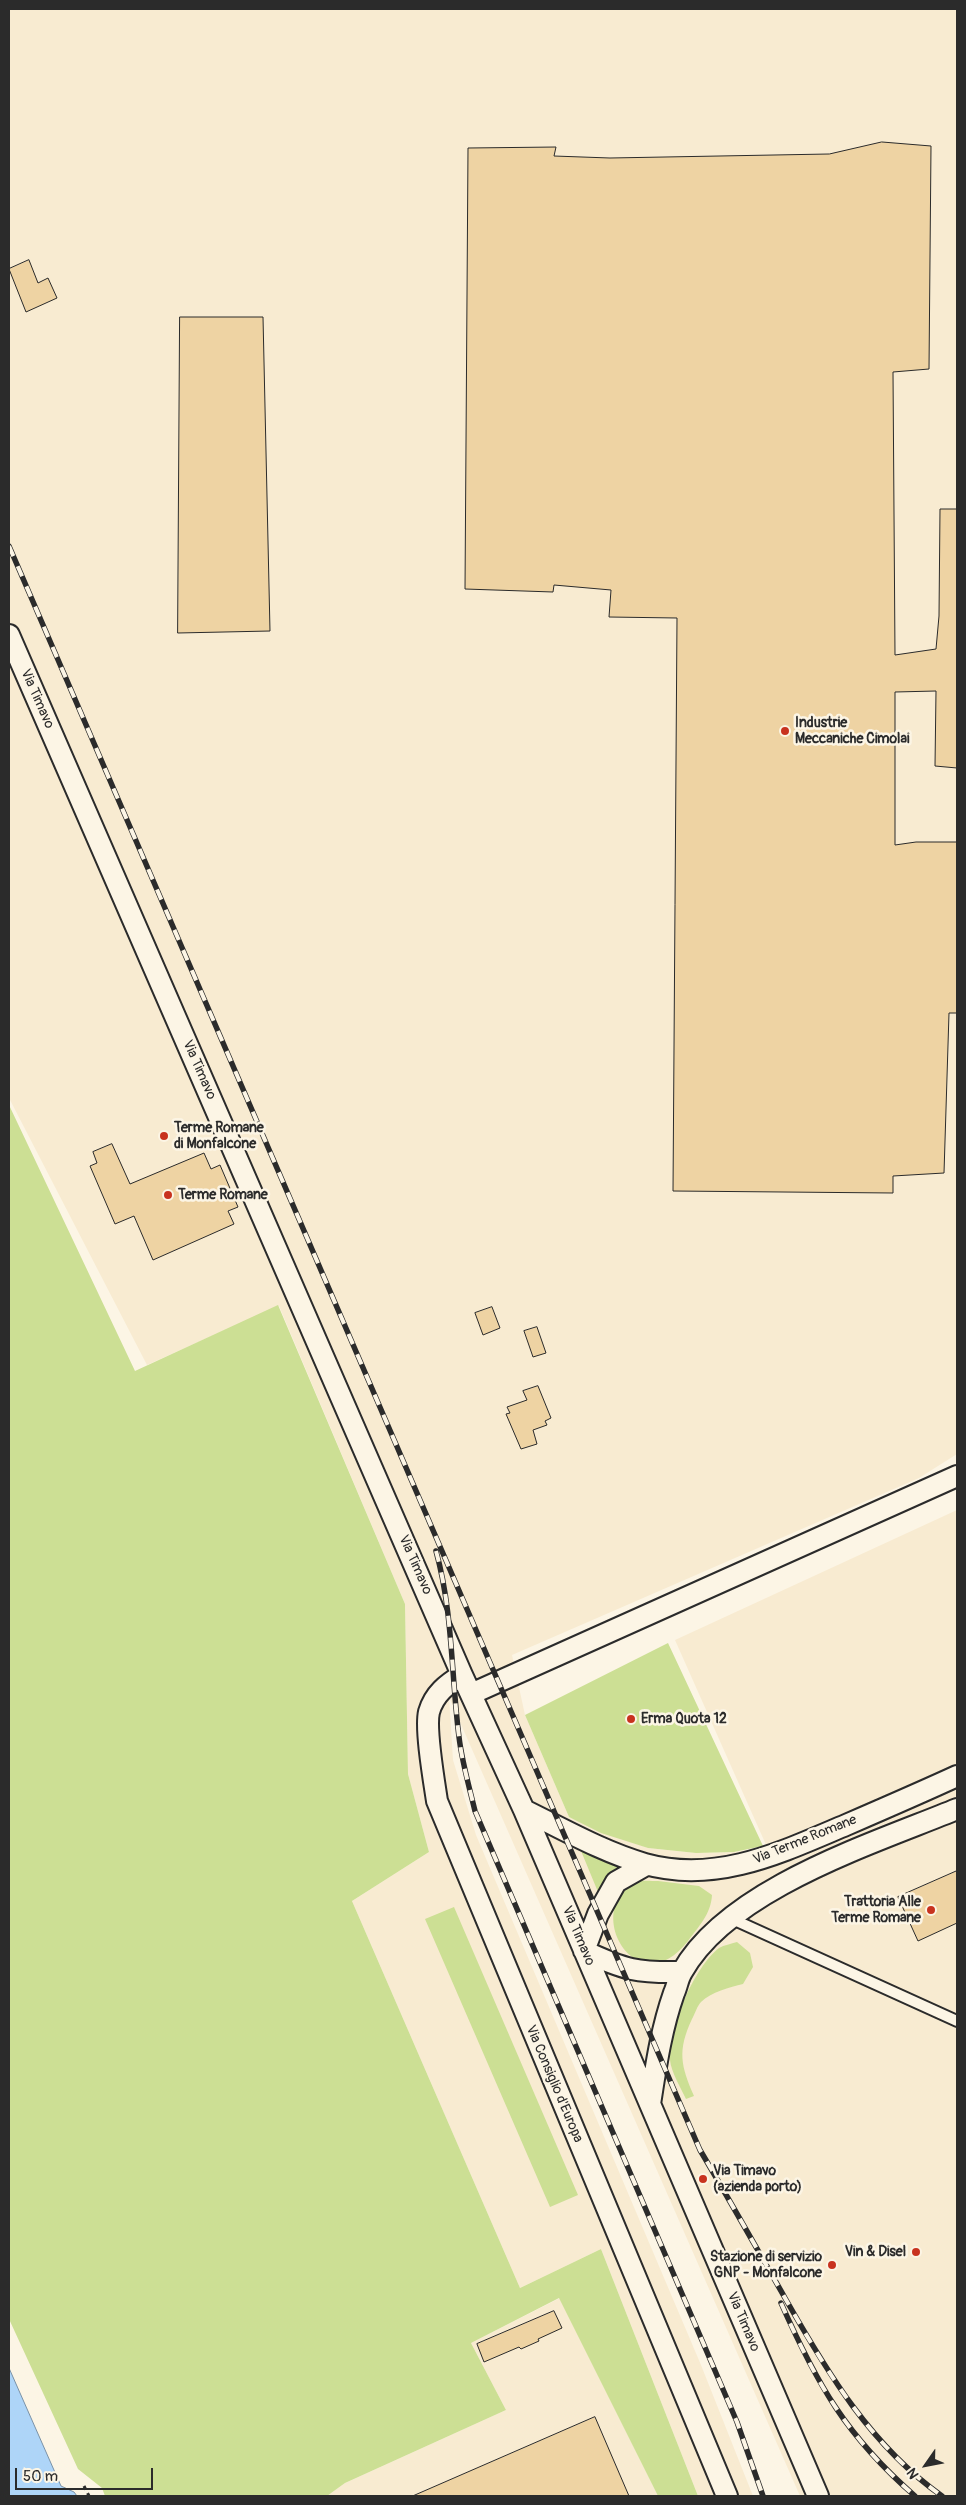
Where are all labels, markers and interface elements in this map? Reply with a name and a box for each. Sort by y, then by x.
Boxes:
street label: Via Timavo [16,667,58,731]
place label: Industrie Meccaniche Cimolai [795,715,909,748]
marker: Industrie Meccaniche Cimolai [779,725,791,737]
street label: Via Timavo [178,1038,220,1102]
place label: Terme Romane di Monfalcone [174,1120,264,1152]
marker: Terme Romane di Monfalcone [158,1130,170,1142]
place label: Terme Romane [178,1187,268,1203]
marker: Terme Romane [162,1189,174,1201]
street label: Via Timavo [394,1533,436,1597]
place label: Erma Quota 12 [641,1711,727,1727]
marker: Erma Quota 12 [625,1713,637,1725]
street label: Via Terme Romane [751,1812,859,1868]
place label: Trattoria Alle Terme Romane [831,1894,921,1926]
street label: Via Timavo [558,1904,598,1968]
marker: Trattoria Alle Terme Romane [925,1904,937,1916]
street label: Via Consiglio d'Europa [522,2023,586,2145]
place label: Via Timavo (azienda porto) [713,2163,802,2196]
marker: Via Timavo (azienda porto) [697,2173,709,2185]
place label: Vin & Disel [845,2244,906,2260]
marker: Vin & Disel [910,2246,922,2258]
place label: Stazione di servizio GNP - Monfalcone [710,2249,822,2282]
marker: Stazione di servizio GNP - Monfalcone [826,2259,838,2271]
street label: Via Timavo [723,2290,763,2354]
north arrow [901,2440,951,2490]
scale bar [18,2458,155,2490]
text: N [903,2465,923,2482]
text: 50 m [23,2467,58,2486]

